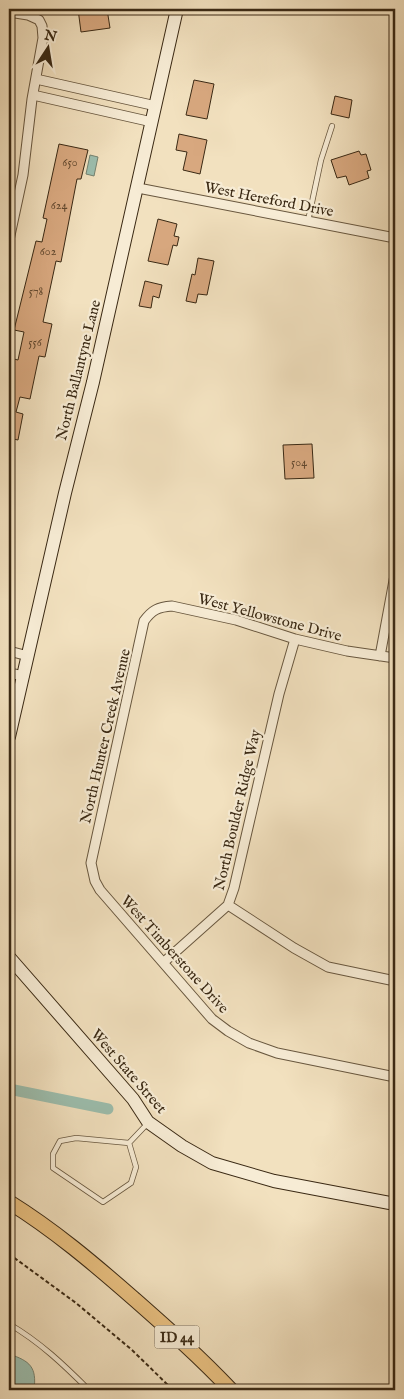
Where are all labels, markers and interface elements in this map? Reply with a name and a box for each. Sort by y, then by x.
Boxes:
north arrow [22,22,72,72]
text: N [42,26,58,46]
house number: 650 [62,155,78,170]
street label: West Hereford Drive [203,178,335,221]
house number: 624 [51,198,67,213]
house number: 602 [40,244,57,259]
house number: 578 [29,284,44,299]
street label: North Ballantyne Lane [52,298,105,442]
house number: 556 [28,335,43,350]
house number: 504 [291,455,307,470]
street label: West Yellowstone Drive [196,589,344,646]
street label: North Hunter Creek Avenue [76,647,135,825]
street label: North Boulder Ridge Way [210,727,265,892]
street label: West Timberstone Drive [117,891,233,1017]
street label: West State Street [87,1025,171,1118]
road number: ID 44 [154,1325,200,1348]

